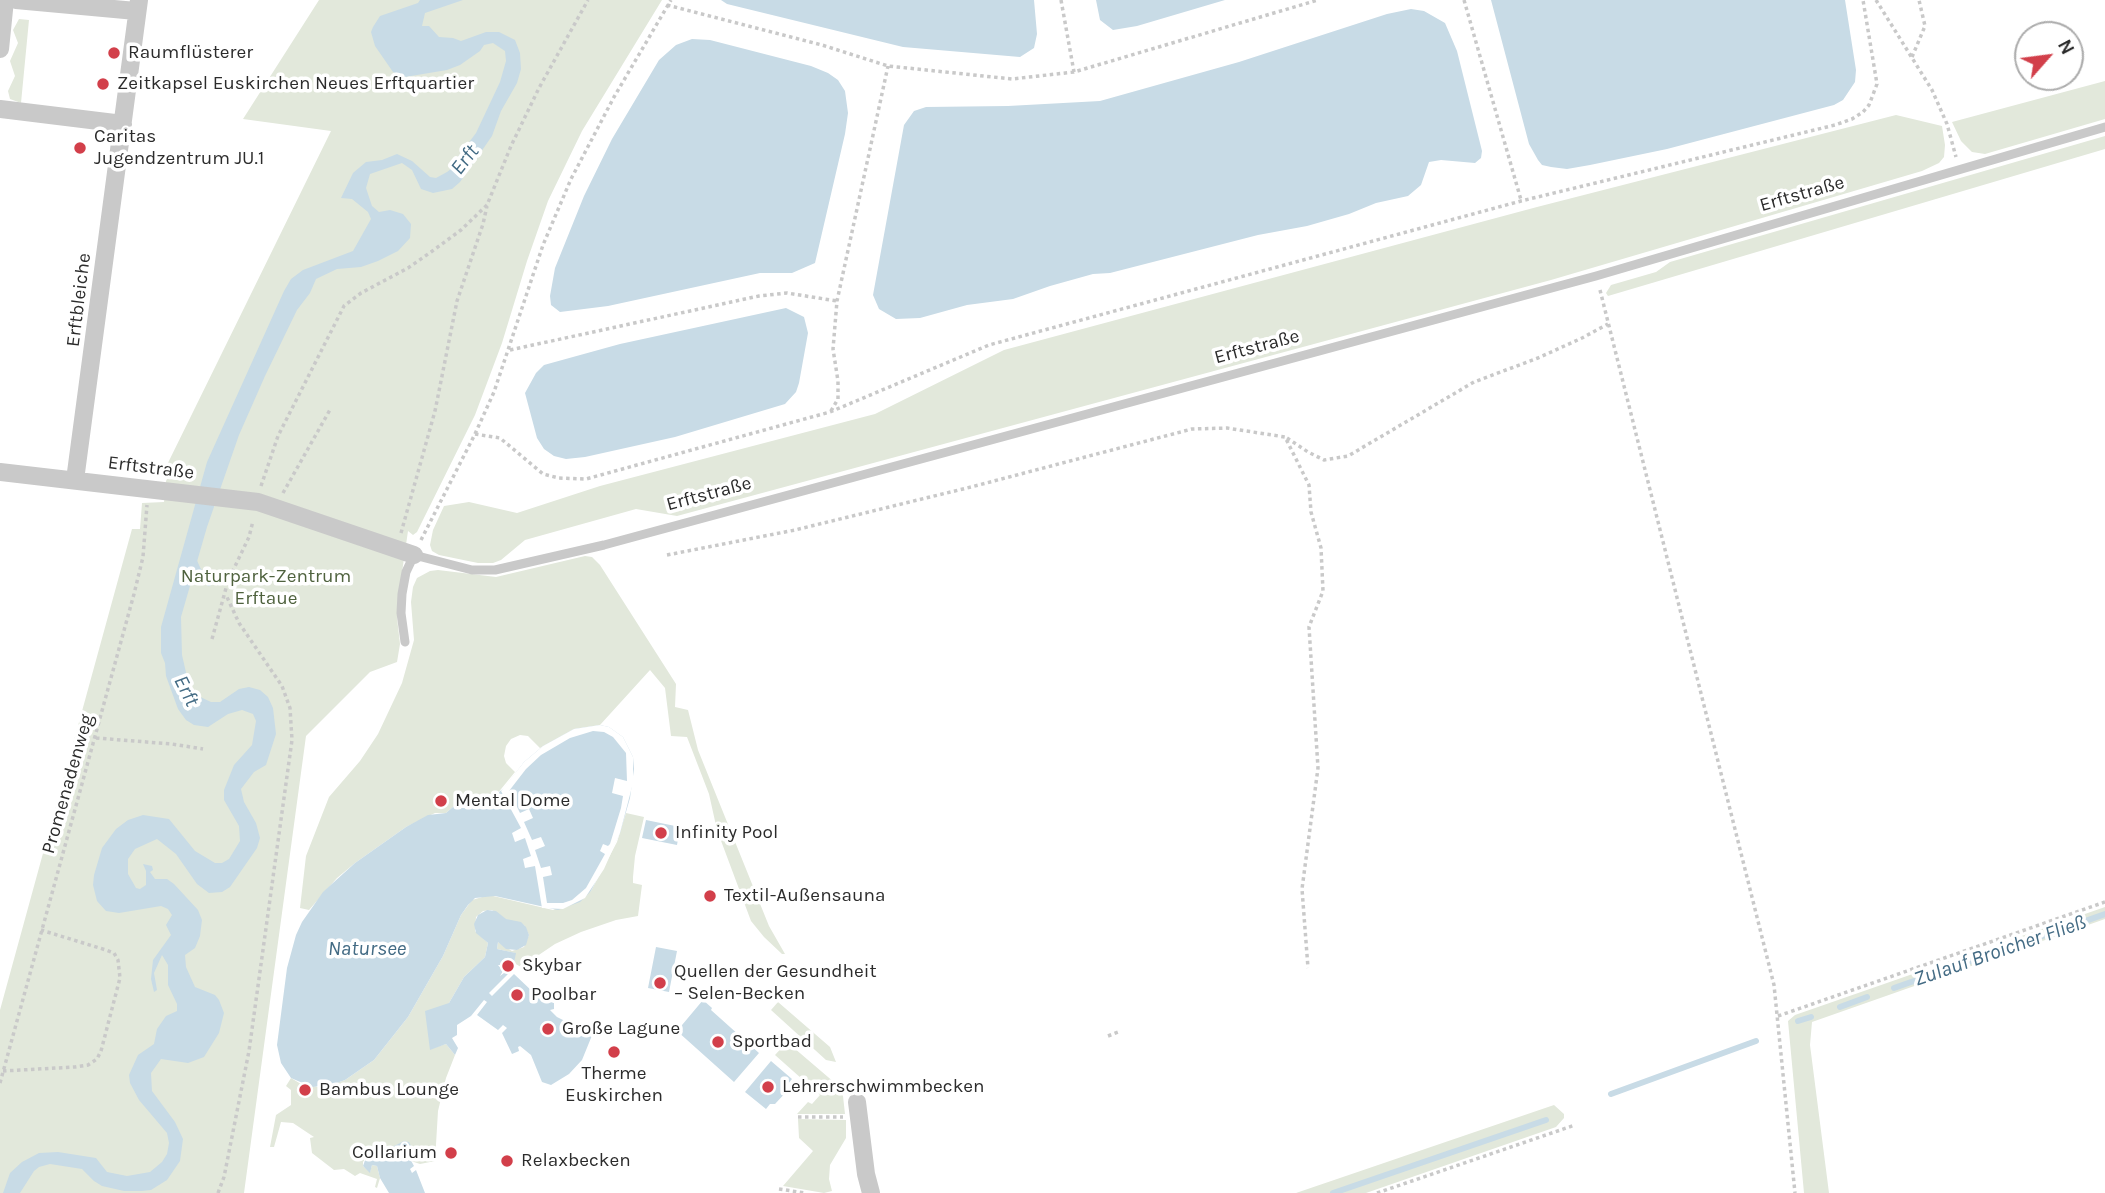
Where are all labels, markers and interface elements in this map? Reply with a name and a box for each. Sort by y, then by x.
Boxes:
north arrow [2014,21,2084,91]
text: N [2053,36,2079,58]
place label: Raumflüsterer [128,42,253,64]
marker: Raumflüsterer [106,45,122,61]
place label: Zeitkapsel Euskirchen Neues Erftquartier [117,73,474,95]
marker: Zeitkapsel Euskirchen Neues Erftquartier [95,76,111,92]
place label: Caritas Jugendzentrum JU.1 [94,126,264,170]
marker: Caritas Jugendzentrum JU.1 [72,140,88,156]
water label: Erft [445,140,485,180]
street label: Erftstraße [1757,171,1847,217]
street label: Erftbleiche [62,252,96,348]
street label: Erftstraße [1212,325,1302,369]
street label: Erftstraße [106,451,196,485]
street label: Erftstraße [664,472,754,516]
park label: Naturpark-Zentrum Erftaue [181,566,351,610]
water label: Erft [168,671,204,711]
street label: Promenadenweg [37,712,99,856]
place label: Mental Dome [455,790,570,812]
marker: Mental Dome [433,793,449,809]
place label: Infinity Pool [675,822,778,844]
marker: Infinity Pool [653,825,669,841]
place label: Textil-Außensauna [724,885,885,907]
marker: Textil-Außensauna [702,888,718,904]
water label: Zulauf Broicher Fließ [1910,910,2090,992]
water label: Natursee [328,936,406,962]
place label: Skybar [522,955,581,977]
marker: Skybar [500,958,516,974]
place label: Quellen der Gesundheit – Selen-Becken [674,961,877,1005]
marker: Quellen der Gesundheit – Selen-Becken [652,975,668,991]
place label: Poolbar [531,984,596,1006]
marker: Poolbar [509,987,525,1003]
place label: Große Lagune [562,1018,680,1040]
marker: Große Lagune [540,1021,556,1037]
place label: Sportbad [732,1031,812,1053]
marker: Sportbad [710,1034,726,1050]
marker: Therme Euskirchen [606,1044,622,1060]
place label: Therme Euskirchen [565,1063,663,1107]
place label: Lehrerschwimmbecken [782,1076,985,1098]
place label: Bambus Lounge [319,1079,459,1101]
marker: Lehrerschwimmbecken [760,1079,776,1095]
marker: Bambus Lounge [297,1082,313,1098]
place label: Collarium [352,1142,437,1164]
marker: Collarium [443,1145,459,1161]
place label: Relaxbecken [521,1150,631,1172]
marker: Relaxbecken [499,1153,515,1169]

